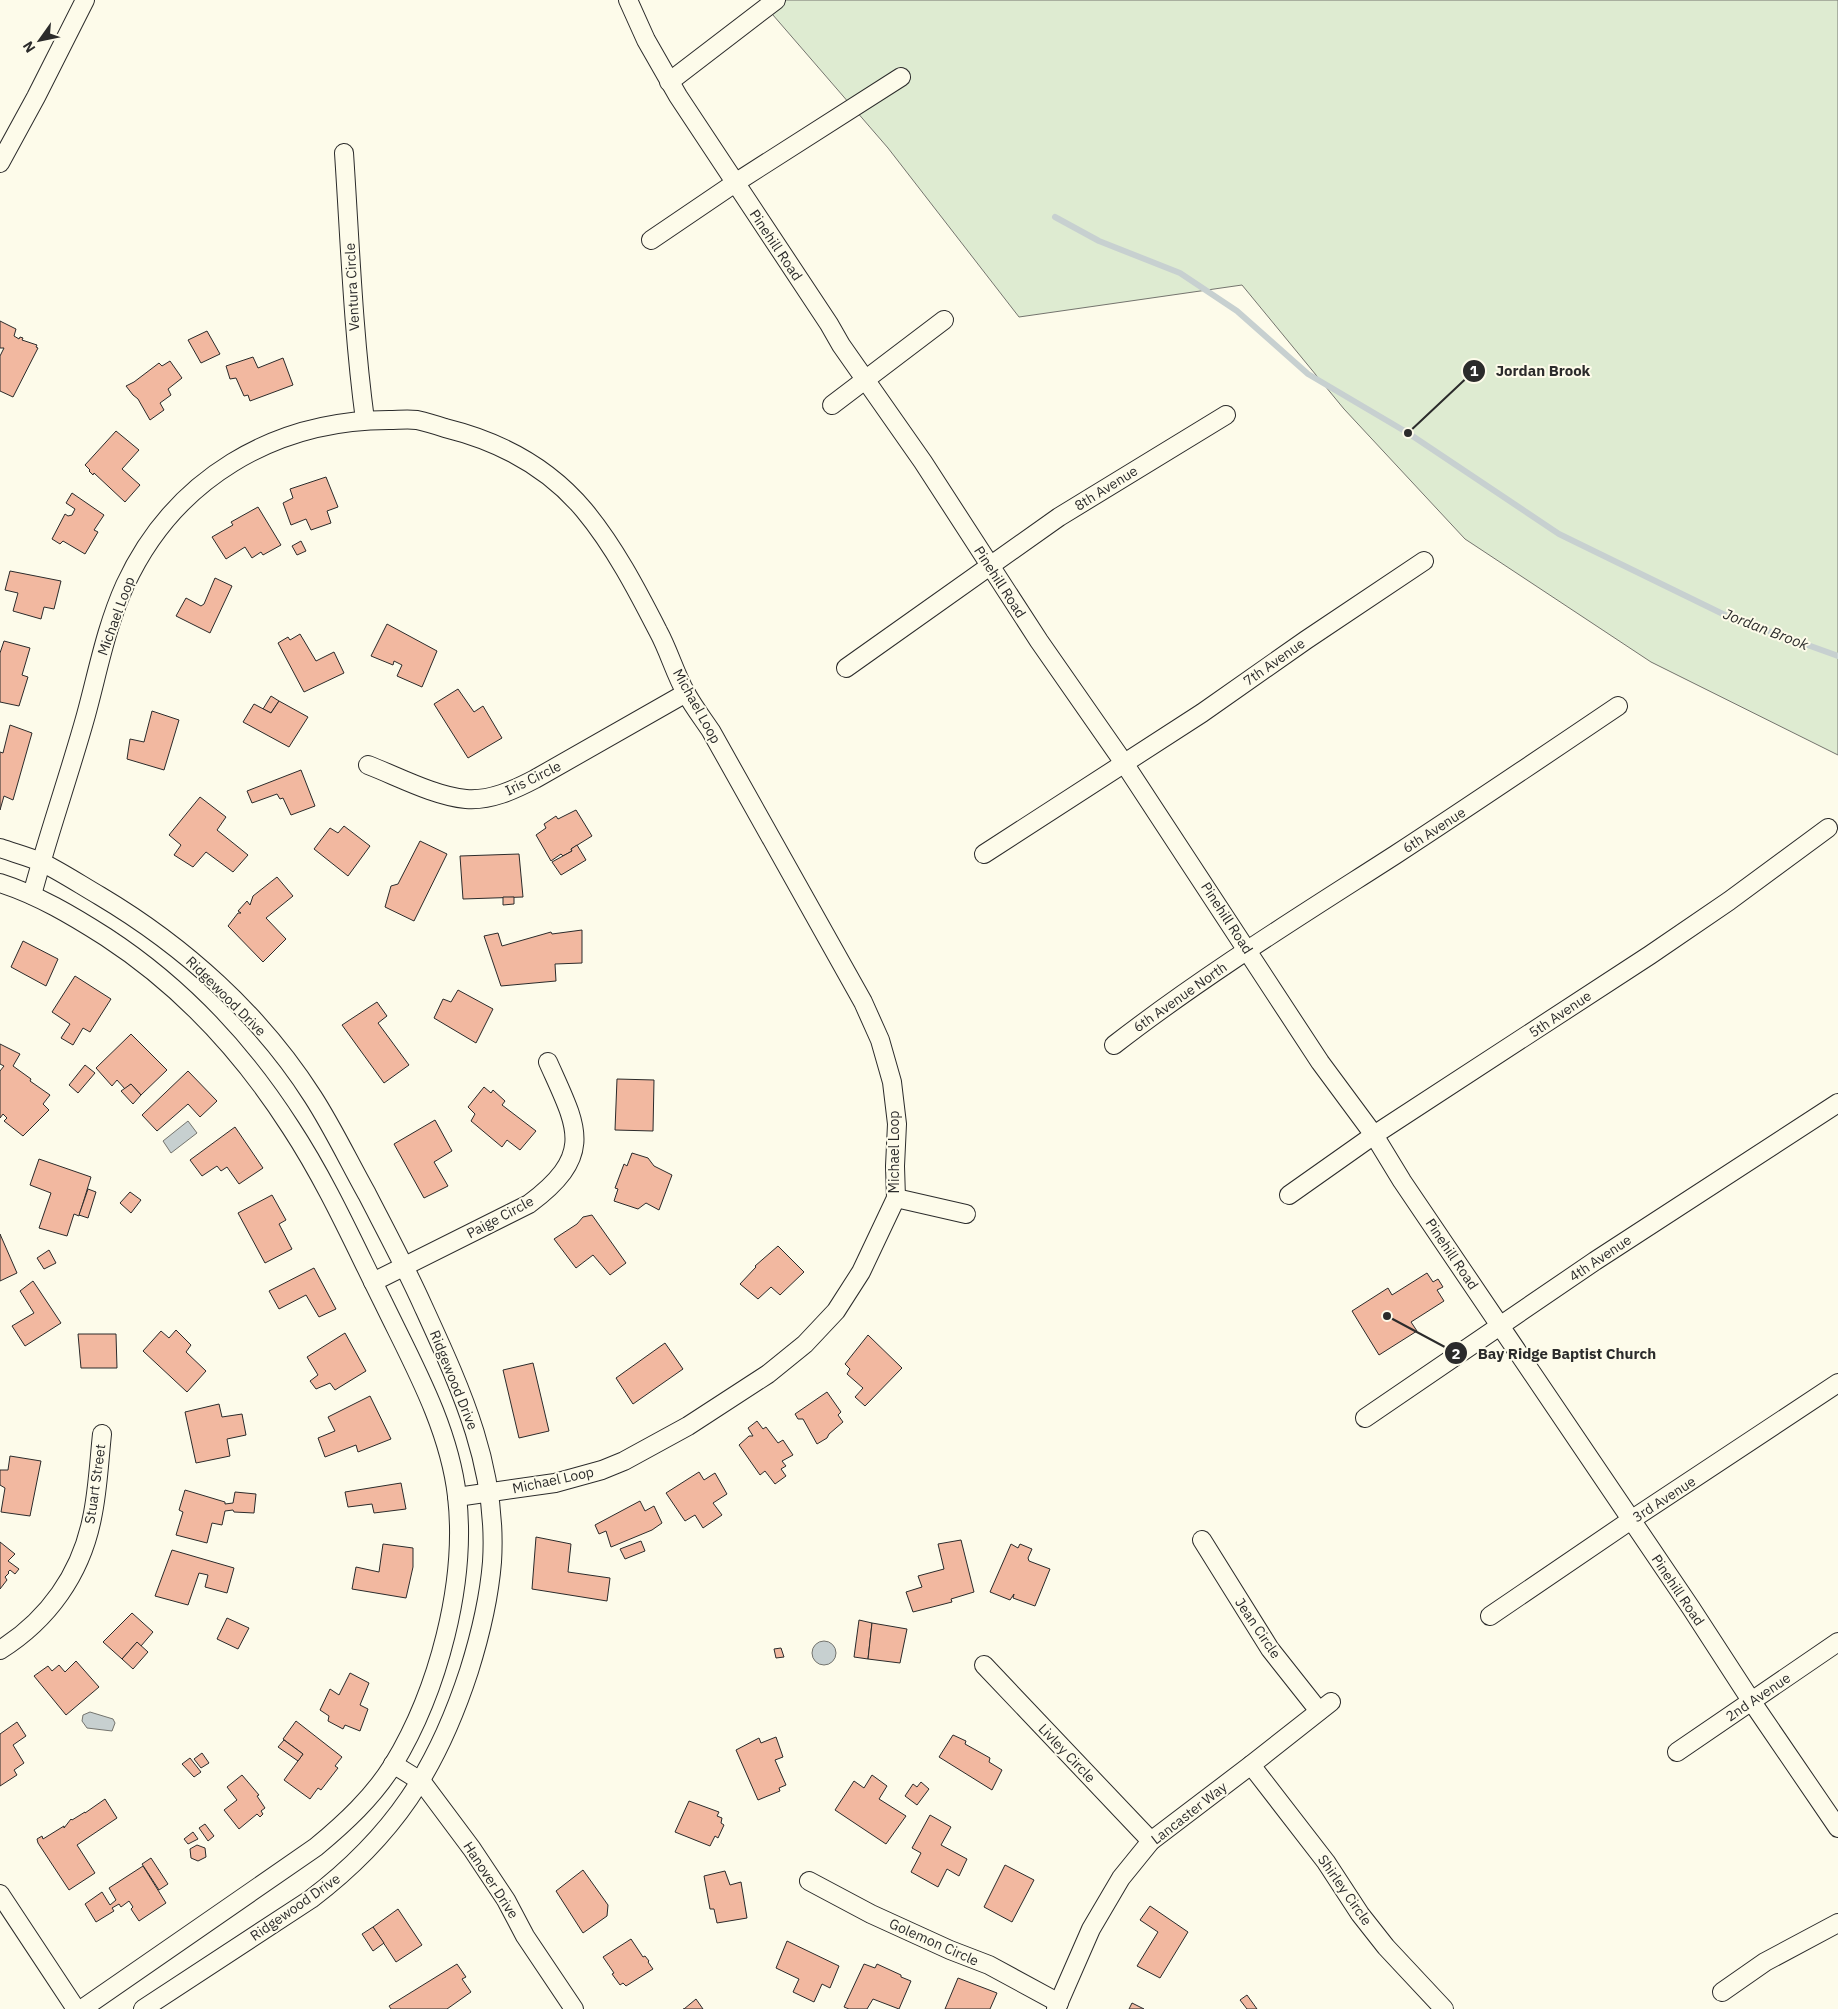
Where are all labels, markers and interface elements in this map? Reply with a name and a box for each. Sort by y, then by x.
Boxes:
north arrow [15,15,65,65]
text: N [19,38,39,56]
street label: Pinehill Road [746,206,806,284]
street label: Ventura Circle [341,242,363,332]
callout: Jordan Brook [1461,356,1601,386]
text: 1 [1469,361,1479,380]
text: Jordan Brook [1496,361,1591,380]
street label: 8th Avenue [1071,461,1141,515]
street label: Pinehill Road [970,543,1030,621]
street label: Michael Loop [93,574,139,658]
water label: Jordan Brook [1721,604,1811,654]
street label: 7th Avenue [1240,634,1309,690]
street label: Michael Loop [669,665,725,747]
street label: Iris Circle [502,757,564,799]
street label: 6th Avenue [1399,803,1469,857]
street label: Pinehill Road [1197,879,1257,957]
street label: Ridgewood Drive [182,952,270,1040]
street label: 6th Avenue North [1130,958,1230,1036]
street label: 5th Avenue [1525,986,1595,1041]
street label: Michael Loop [885,1111,903,1193]
street label: Paige Circle [463,1192,537,1242]
street label: Pinehill Road [1422,1215,1482,1293]
street label: 4th Avenue [1565,1230,1635,1285]
street label: Ridgewood Drive [426,1328,482,1433]
callout: Bay Ridge Baptist Church [1443,1338,1667,1368]
text: 2 [1451,1344,1461,1363]
text: Bay Ridge Baptist Church [1478,1344,1656,1363]
street label: Stuart Street [81,1443,110,1525]
street label: Michael Loop [511,1463,595,1497]
street label: 3rd Avenue [1629,1472,1699,1526]
street label: Pinehill Road [1648,1551,1708,1629]
street label: Jean Circle [1231,1594,1285,1662]
street label: 2nd Avenue [1722,1669,1794,1725]
street label: Livley Circle [1035,1720,1100,1786]
street label: Lancaster Way [1147,1778,1231,1848]
street label: Hanover Drive [459,1838,523,1922]
street label: Shirley Circle [1314,1851,1376,1929]
street label: Ridgewood Drive [247,1869,344,1945]
street label: Golemon Circle [886,1914,982,1970]

